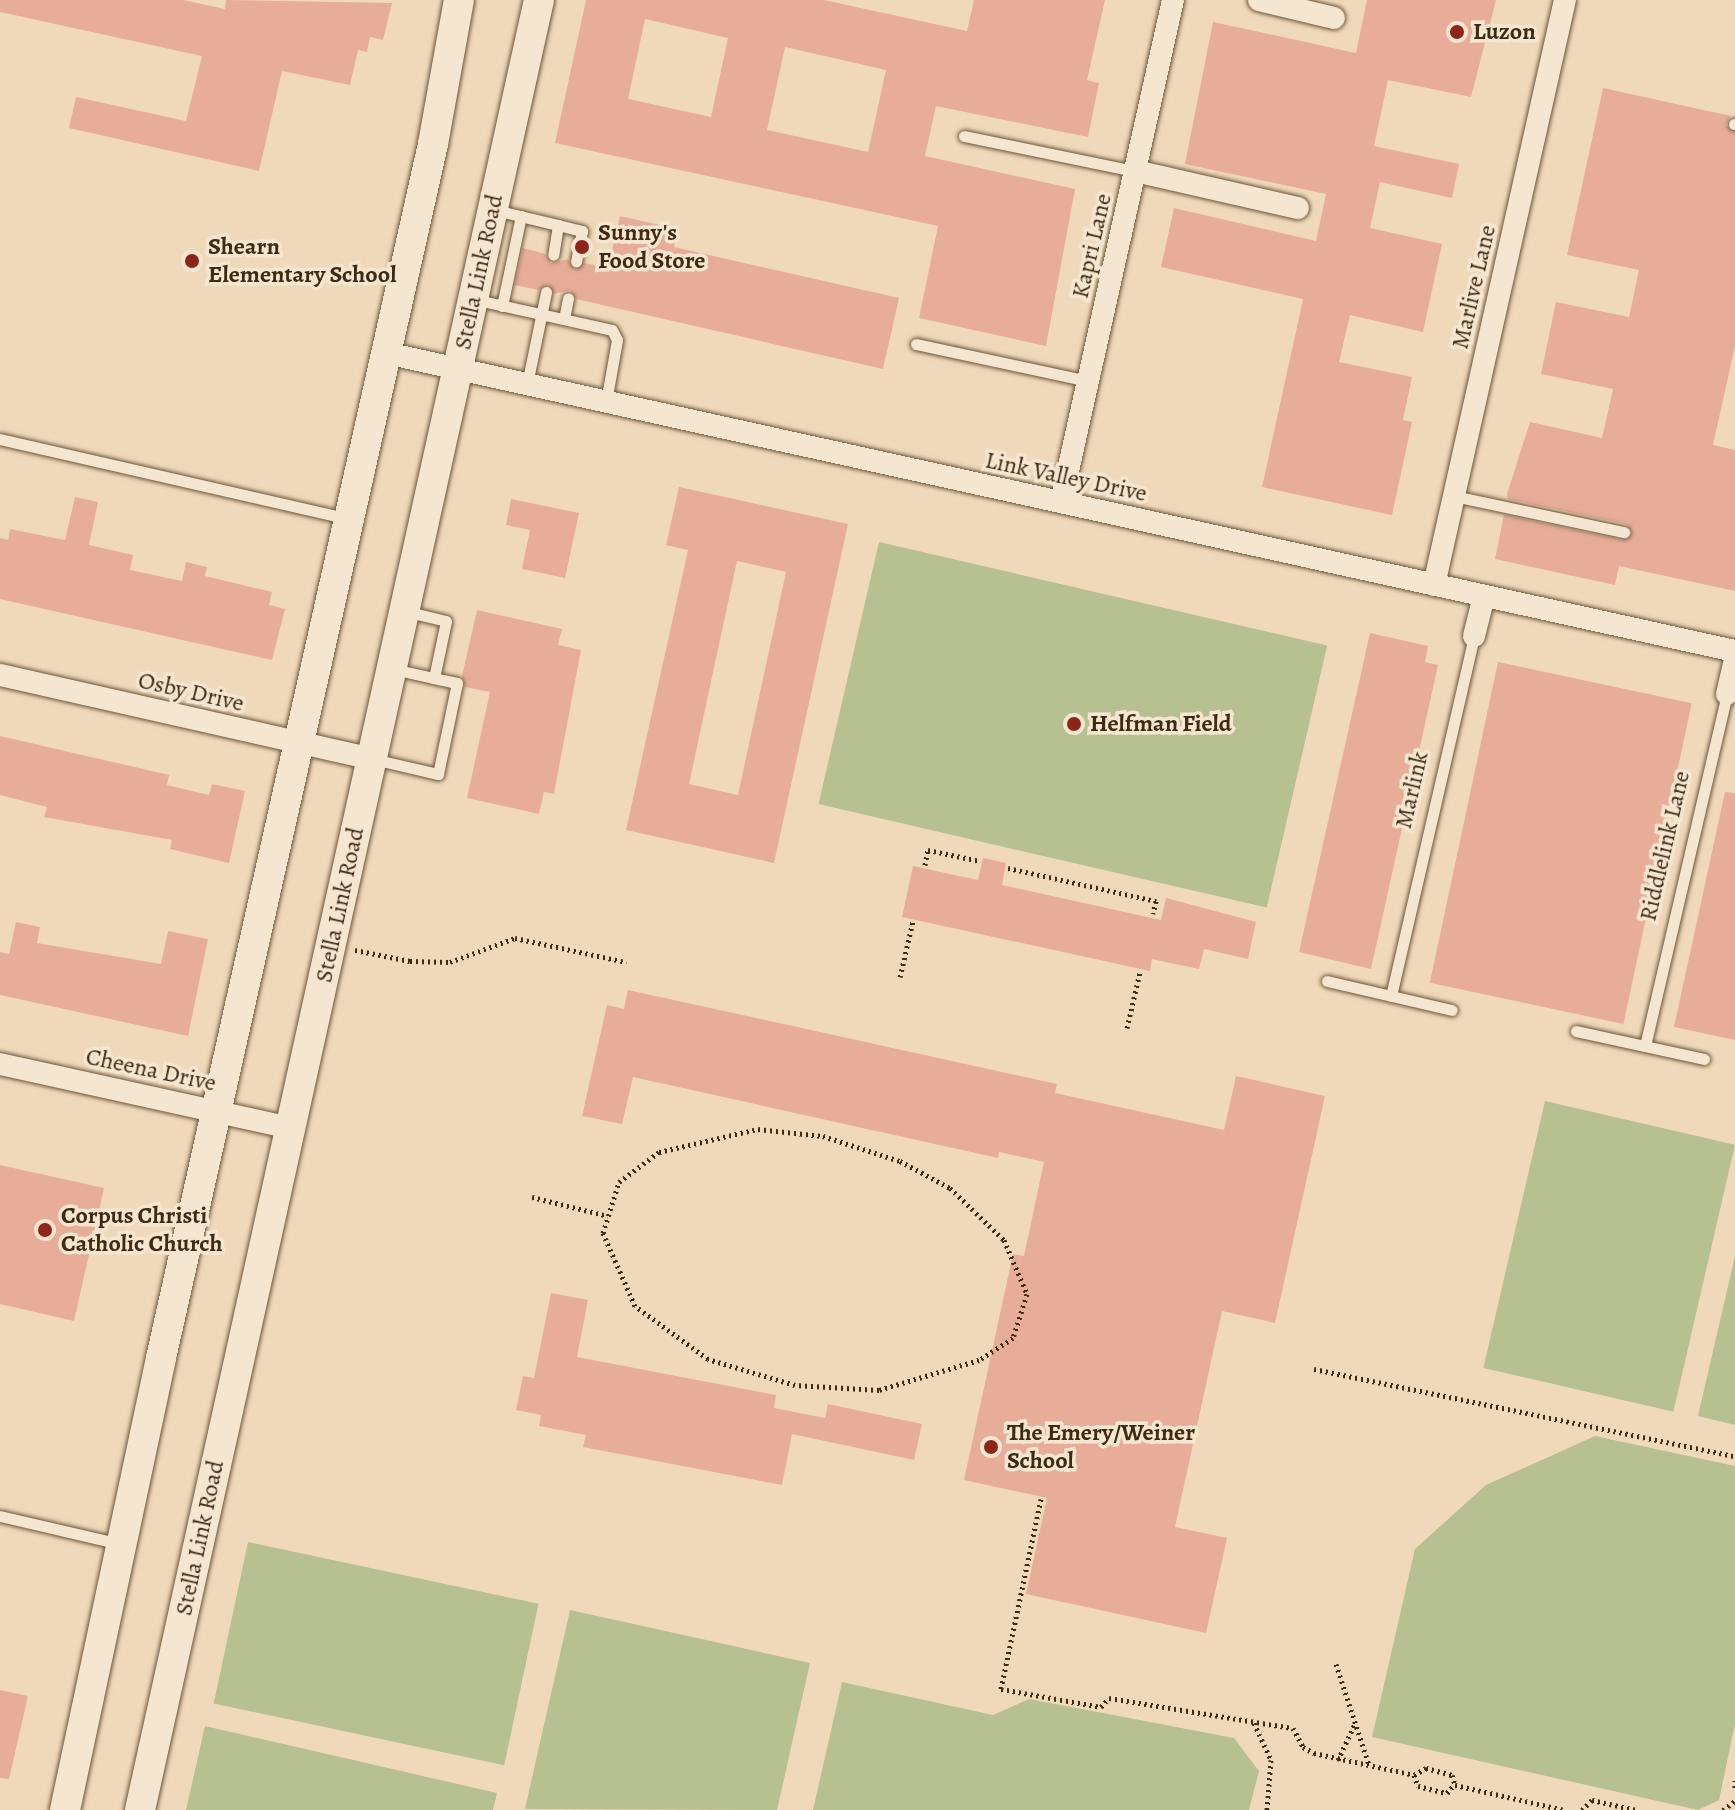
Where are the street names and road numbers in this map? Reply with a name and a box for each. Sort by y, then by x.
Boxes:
street label: Kapri Lane [1066,191,1118,301]
street label: Stella Link Road [449,192,509,352]
street label: Marlive Lane [1446,222,1502,352]
street label: Link Valley Drive [983,446,1149,508]
street label: Osby Drive [135,666,247,718]
street label: Marlink [1389,749,1435,831]
street label: Riddlelink Lane [1634,768,1696,924]
street label: Stella Link Road [310,825,370,985]
street label: Cheena Drive [83,1042,219,1098]
street label: Stella Link Road [170,1458,230,1618]

